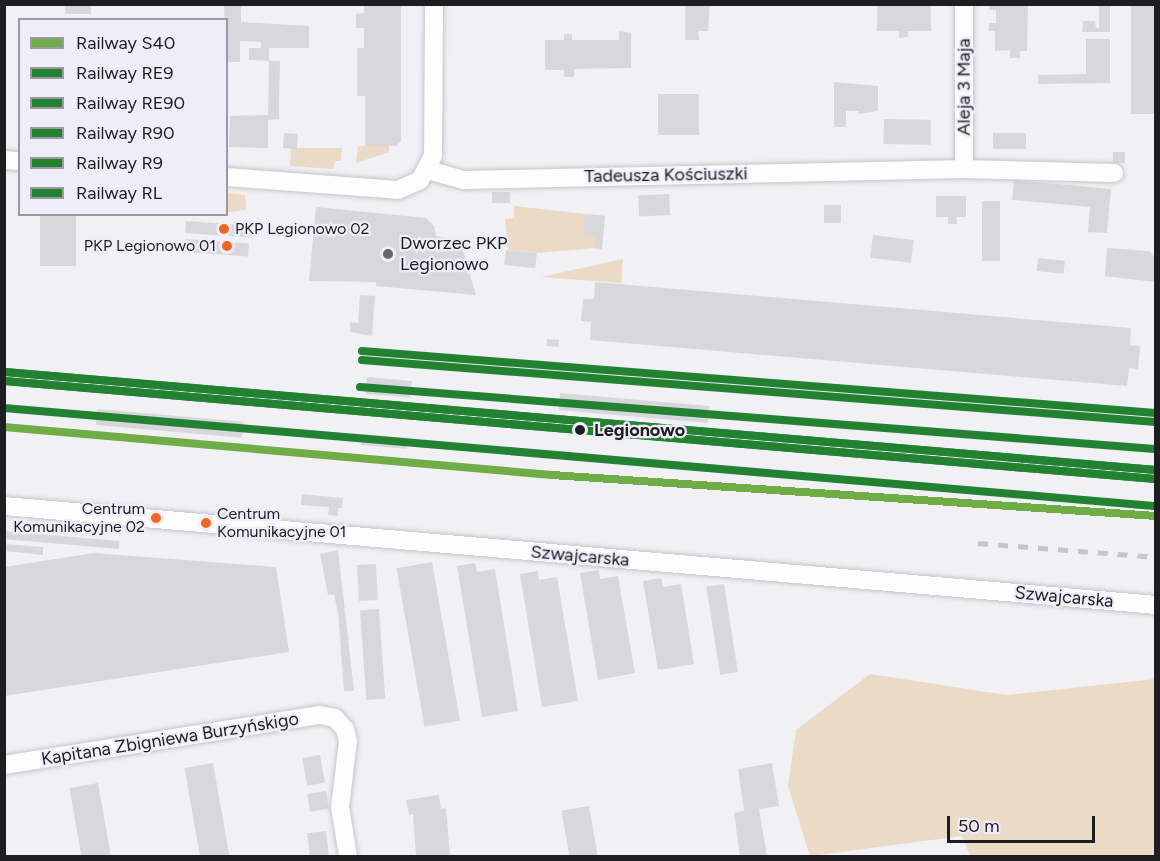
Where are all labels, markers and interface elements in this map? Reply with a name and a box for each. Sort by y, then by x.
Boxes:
legend [18,18,228,216]
text: Railway S40 [76,32,175,54]
street label: Aleja 3 Maja [953,38,975,136]
text: Railway RE9 [76,62,174,84]
text: Railway RE90 [76,92,185,114]
text: Railway R90 [76,122,174,144]
text: Railway R9 [76,152,163,174]
street label: Tadeusza Kościuszki [584,163,748,187]
text: Railway RL [76,182,162,204]
place label: PKP Legionowo 02 [235,219,369,239]
marker: PKP Legionowo 02 [218,223,230,235]
place label: Dworzec PKP Legionowo [400,233,507,276]
place label: PKP Legionowo 01 [84,236,216,256]
marker: PKP Legionowo 01 [221,240,233,252]
marker: Dworzec PKP Legionowo [381,247,395,261]
place label: Legionowo [594,419,685,441]
marker: Legionowo [571,421,589,439]
place label: Centrum Komunikacyjne 02 [13,499,145,537]
place label: Centrum Komunikacyjne 01 [217,504,346,542]
marker: Centrum Komunikacyjne 02 [150,512,162,524]
marker: Centrum Komunikacyjne 01 [200,517,212,529]
street label: Szwajcarska [530,541,630,571]
street label: Szwajcarska [1014,582,1114,612]
street label: Kapitana Zbigniewa Burzyńskigo [40,708,300,770]
scale bar [950,804,1098,842]
text: 50 m [958,815,1000,837]

